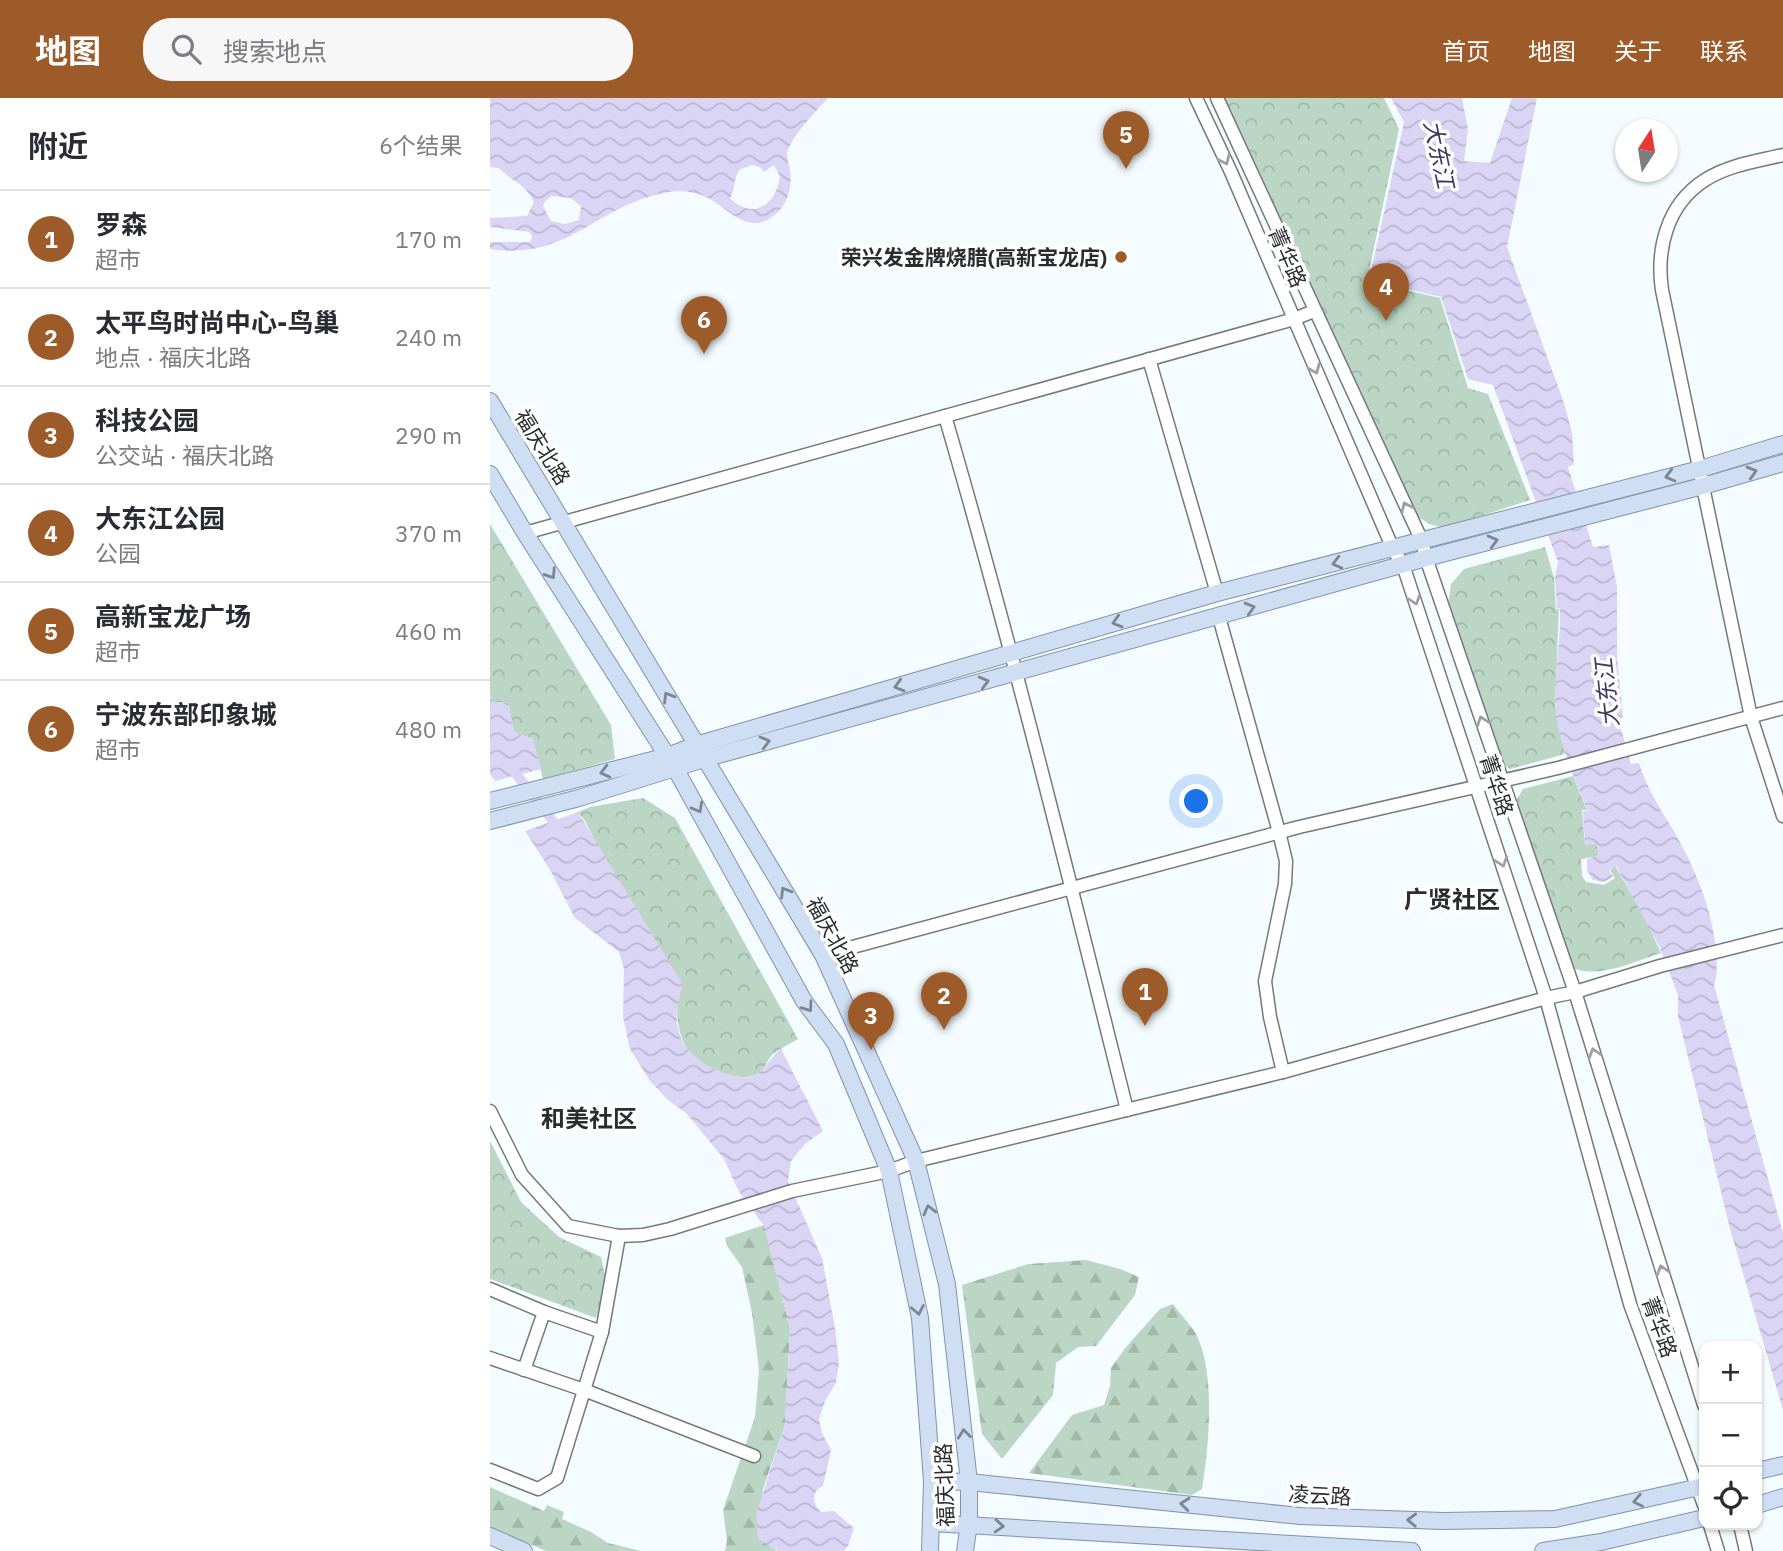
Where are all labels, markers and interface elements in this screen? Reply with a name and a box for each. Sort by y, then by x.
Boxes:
search box [143,18,633,81]
text: 地图 [35,29,101,72]
icon: search [167,30,205,68]
text: 搜索地点 [223,34,327,68]
text: 首页 [1442,35,1490,67]
text: 地图 [1528,35,1576,67]
text: 关于 [1614,35,1662,67]
text: 联系 [1700,35,1748,67]
pin: 5 [1103,111,1149,169]
water label: 大东江 [1418,117,1462,194]
north arrow [1615,119,1678,182]
text: 附近 [28,126,88,165]
text: 6个结果 [379,130,462,160]
one-way arrow [1217,153,1231,165]
text: 罗森 [95,207,147,241]
street label: 菁华路 [1263,223,1313,291]
text: 1 [44,224,58,254]
text: 170 m [395,224,462,254]
place label: 荣兴发金牌烧腊(高新宝龙店) [841,243,1107,271]
text: 超市 [95,244,141,274]
marker: 荣兴发金牌烧腊(高新宝龙店) [1113,249,1129,265]
pin: 4 [1363,263,1409,321]
pin: 6 [681,296,727,354]
text: 太平鸟时尚中心-鸟巢 [95,305,339,339]
text: 2 [44,322,58,352]
text: 240 m [395,322,462,352]
text: 地点 · 福庆北路 [95,342,251,372]
one-way arrow [1307,361,1321,374]
text: 科技公园 [95,403,199,437]
street label: 福庆北路 [509,404,577,490]
text: 3 [44,420,58,450]
text: 290 m [395,420,462,450]
text: 公交站 · 福庆北路 [95,440,274,470]
one-way arrow [1746,466,1758,481]
one-way arrow [1664,468,1676,482]
text: 大东江公园 [95,501,225,535]
one-way arrow [1400,502,1414,514]
text: 4 [44,518,58,548]
text: 370 m [395,518,462,548]
one-way arrow [1487,535,1499,549]
text: 公园 [95,538,141,568]
one-way arrow [1331,555,1343,569]
one-way arrow [543,566,555,579]
one-way arrow [1406,593,1421,605]
text: 高新宝龙广场 [95,599,251,633]
one-way arrow [1244,602,1256,616]
one-way arrow [1111,614,1123,629]
text: 5 [44,616,58,646]
text: 460 m [395,616,462,646]
text: 超市 [95,636,141,666]
water label: 大东江 [1587,654,1625,729]
one-way arrow [978,675,990,690]
one-way arrow [893,677,905,692]
one-way arrow [663,692,676,705]
text: 宁波东部印象城 [95,697,277,731]
text: 6 [44,714,58,744]
text: 480 m [395,714,462,744]
one-way arrow [1476,715,1490,728]
text: 超市 [95,734,141,764]
one-way arrow [758,736,770,751]
street label: 菁华路 [1474,751,1520,819]
one-way arrow [600,764,612,778]
your location [1179,784,1213,818]
one-way arrow [689,801,703,813]
one-way arrow [1494,856,1508,868]
district label: 广贤社区 [1404,883,1500,915]
one-way arrow [780,887,793,900]
street label: 福庆北路 [800,891,866,979]
pin: 1 [1122,968,1168,1026]
pin: 2 [921,972,967,1030]
pin: 3 [848,992,894,1050]
one-way arrow [800,999,812,1012]
one-way arrow [1588,1047,1602,1059]
district label: 和美社区 [541,1102,637,1134]
one-way arrow [923,1204,937,1216]
one-way arrow [1656,1264,1670,1277]
street label: 菁华路 [1636,1293,1684,1361]
one-way arrow [909,1304,924,1316]
map controls [1699,1341,1762,1530]
button: + [1699,1341,1762,1404]
button: − [1699,1404,1762,1467]
one-way arrow [957,1429,972,1440]
street label: 福庆北路 [929,1443,959,1527]
button: locate [1699,1467,1762,1530]
street label: 凌云路 [1288,1479,1352,1511]
one-way arrow [1632,1493,1644,1507]
one-way arrow [1180,1497,1191,1512]
one-way arrow [1406,1512,1417,1527]
one-way arrow [994,1518,1005,1533]

